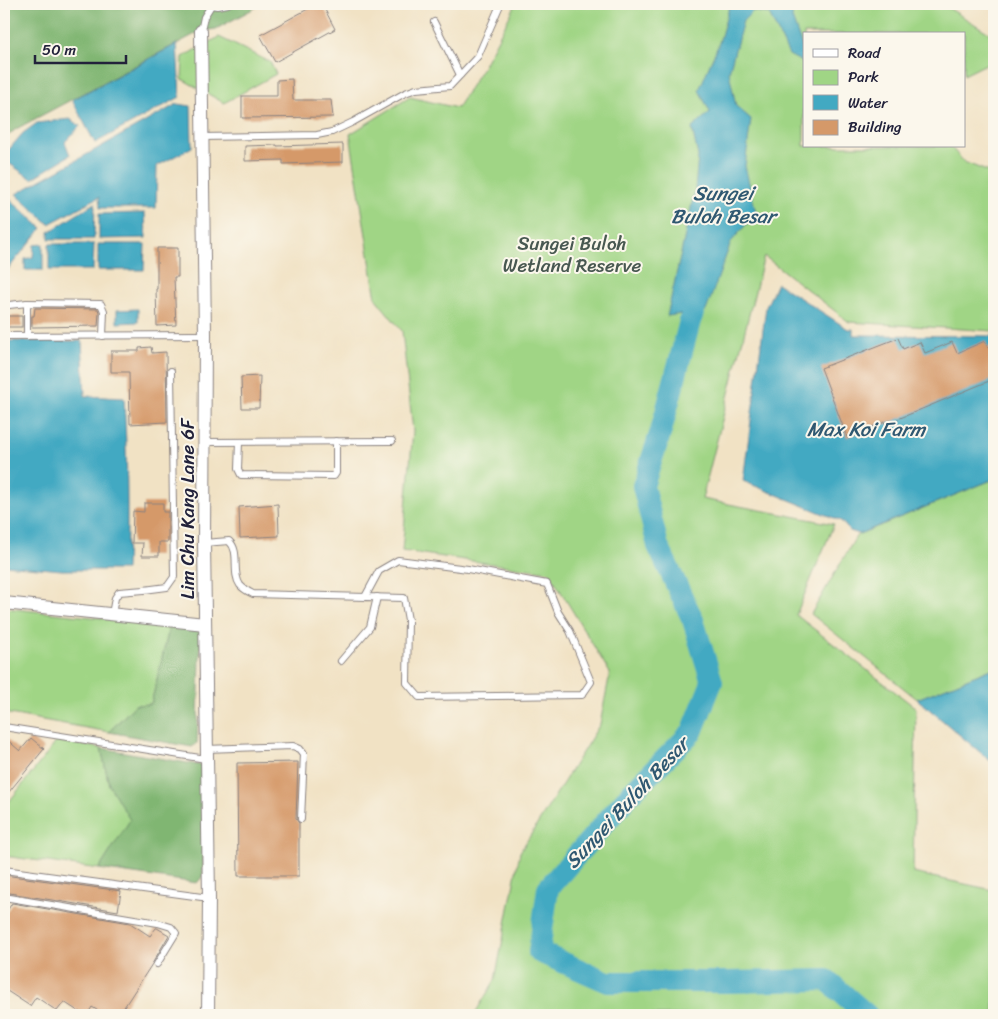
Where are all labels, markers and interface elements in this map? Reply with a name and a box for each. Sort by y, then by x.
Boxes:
scale bar [35,32,126,64]
legend [803,32,966,148]
text: 50 m [42,37,77,63]
text: Road [848,40,881,66]
text: Park [848,64,879,90]
text: Water [848,90,888,116]
text: Building [848,114,902,140]
water label: Sungei Buloh Besar [671,176,779,234]
park label: Sungei Buloh Wetland Reserve [503,227,641,282]
water label: Max Koi Farm [807,412,927,447]
street label: Lim Chu Kang Lane 6F [171,417,204,599]
water label: Sungei Buloh Besar [556,726,700,877]

